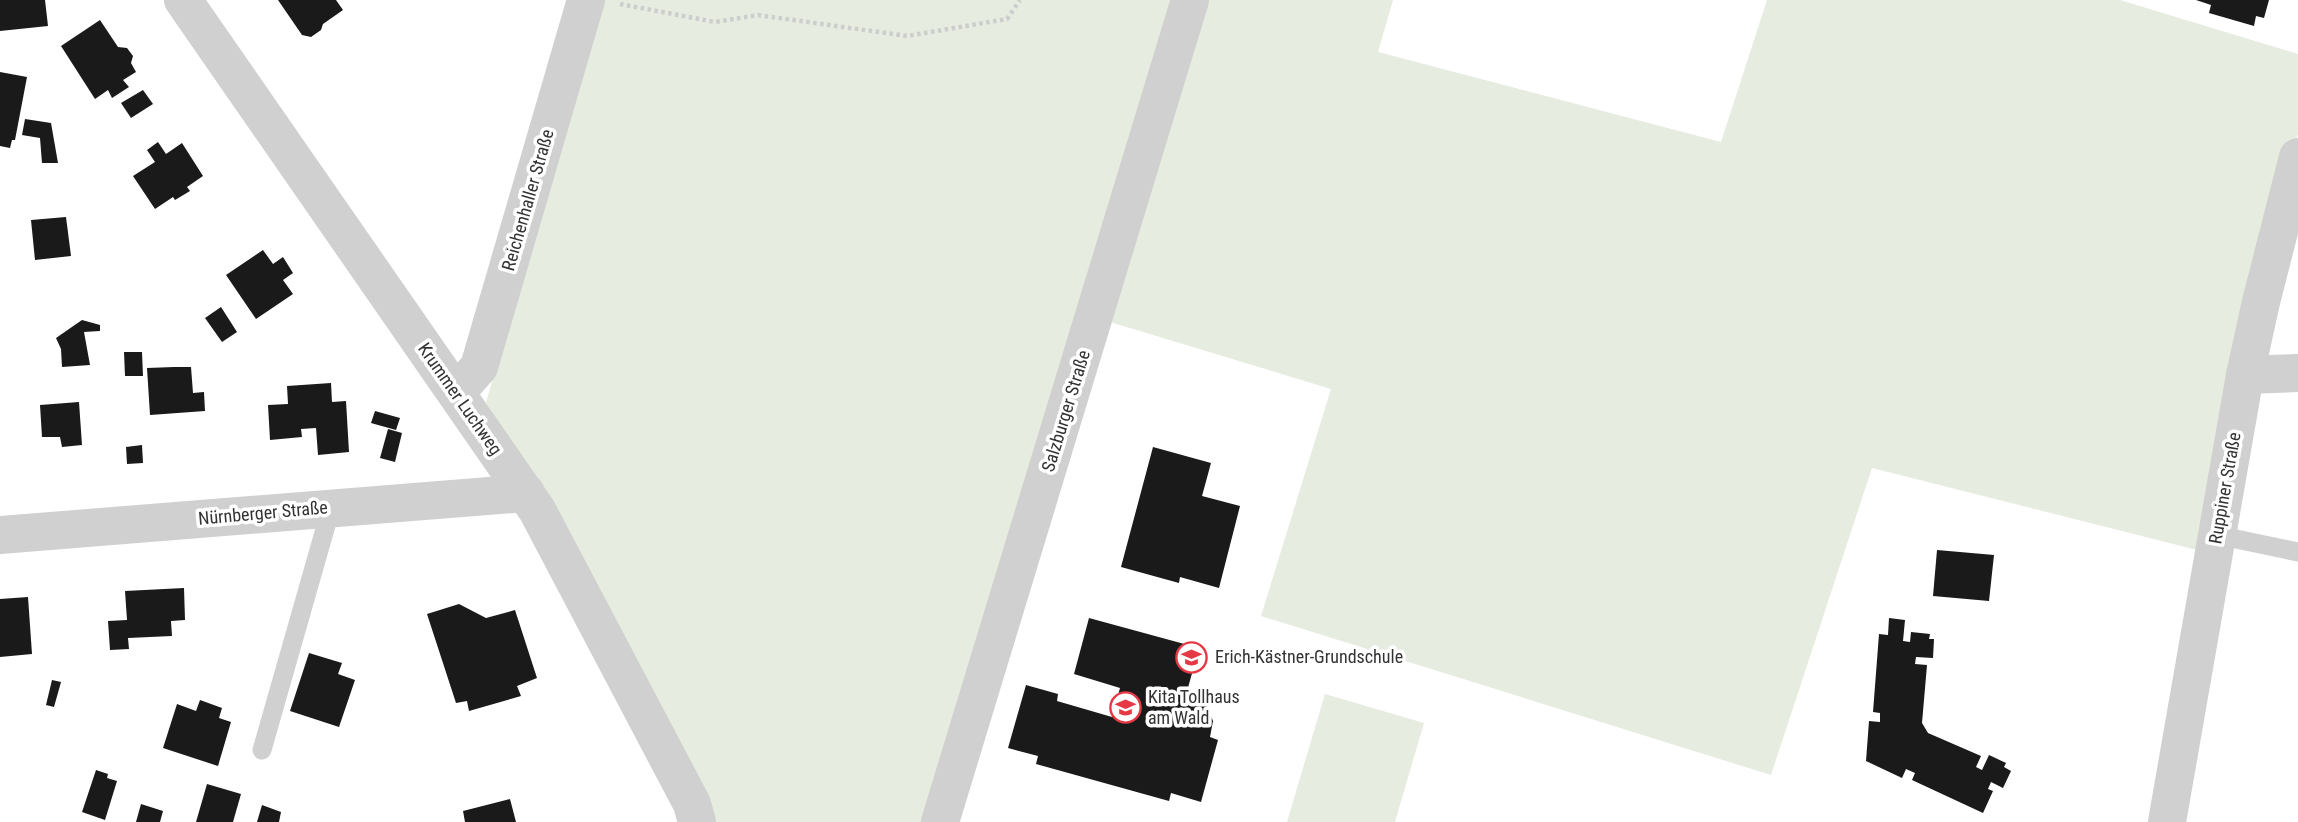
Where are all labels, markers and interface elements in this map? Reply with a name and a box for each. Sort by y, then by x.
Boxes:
street label: Reichenhaller Straße [497,127,558,273]
street label: Krummer Luchweg [414,339,507,459]
street label: Salzburger Straße [1037,348,1094,474]
street label: Ruppiner Straße [2204,430,2245,545]
street label: Nürnberger Straße [197,496,329,529]
school or university icon: Erich-Kästner-Grundschule [1175,640,1209,674]
place label: Erich-Kästner-Grundschule [1215,646,1403,667]
place label: Kita Tollhaus am Wald [1148,686,1240,728]
school or university icon: Kita Tollhaus am Wald [1108,690,1142,724]

